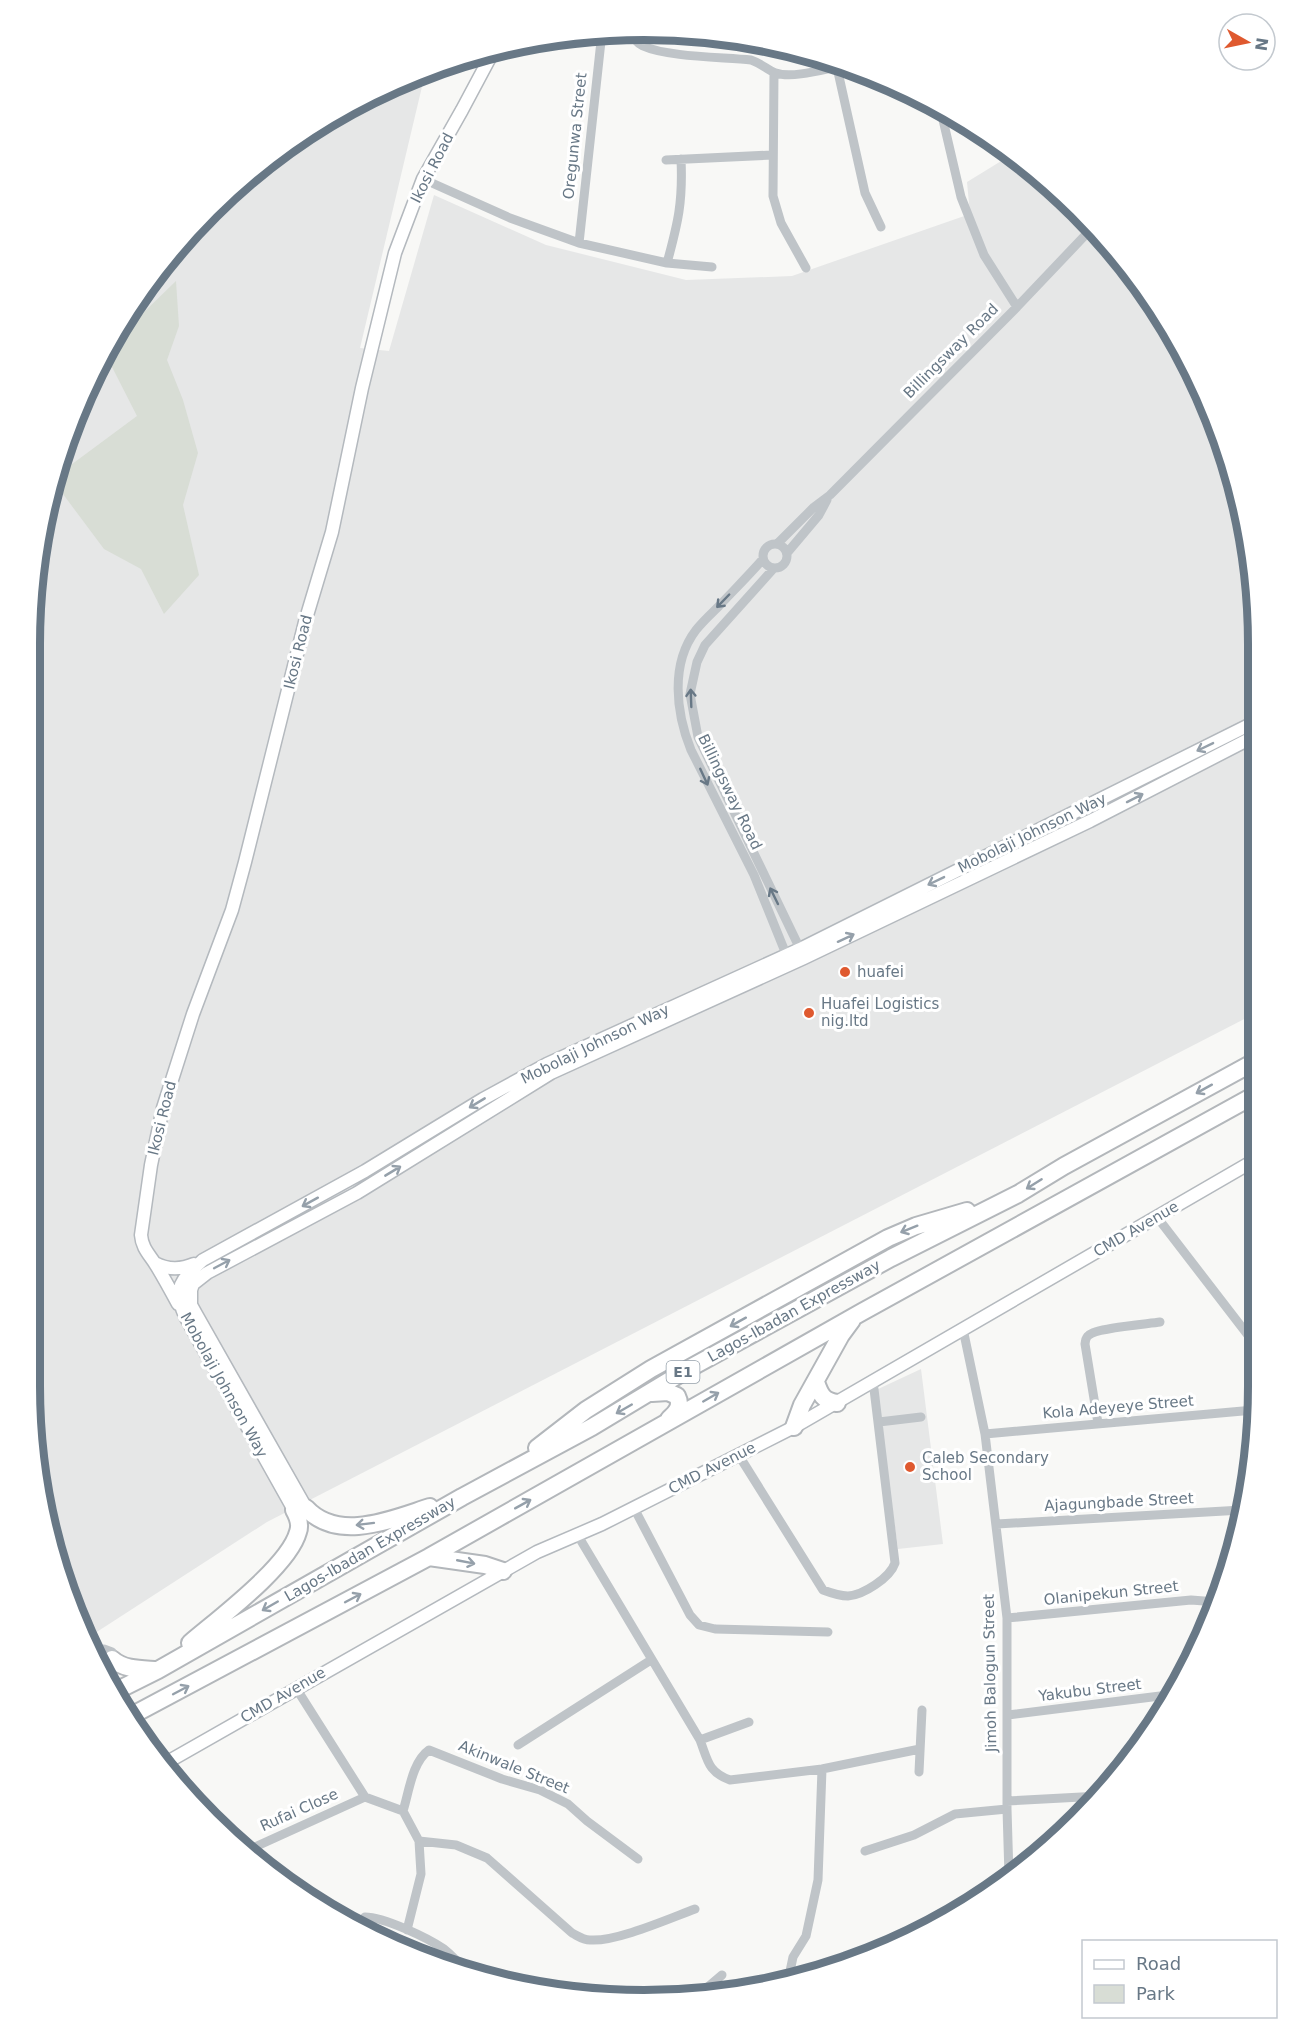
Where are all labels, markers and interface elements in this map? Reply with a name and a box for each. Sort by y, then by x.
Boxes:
north arrow [1217,12,1277,72]
text: N [1251,36,1272,52]
street label: Oregunwa Street [559,72,591,200]
street label: Ikosi Road [407,130,457,206]
street label: Billingsway Road [900,300,1002,402]
one-way arrow [716,594,730,609]
street label: Ikosi Road [280,613,316,691]
one-way arrow [685,689,697,709]
street label: Billingsway Road [694,731,766,853]
one-way arrow [1196,742,1214,753]
one-way arrow [698,768,710,786]
street label: Mobolaji Johnson Way [955,789,1109,877]
one-way arrow [1125,792,1143,804]
one-way arrow [928,875,946,887]
one-way arrow [768,888,780,906]
one-way arrow [836,932,854,944]
place label: huafei [857,963,904,981]
marker: huafei [838,965,852,979]
place label: Huafei Logistics nig.ltd [821,995,939,1030]
street label: Mobolaji Johnson Way [518,1000,672,1088]
marker: Huafei Logistics nig.ltd [802,1006,816,1020]
street label: Ikosi Road [144,1079,180,1157]
one-way arrow [1196,1083,1213,1095]
one-way arrow [469,1097,486,1109]
one-way arrow [384,1165,401,1177]
one-way arrow [1026,1179,1043,1191]
one-way arrow [301,1197,319,1208]
street label: CMD Avenue [1090,1197,1182,1261]
one-way arrow [900,1224,919,1235]
street label: Lagos-Ibadan Expressway [705,1256,884,1366]
one-way arrow [213,1258,230,1270]
street label: Mobolaji Johnson Way [177,1309,271,1461]
one-way arrow [729,1317,747,1328]
road number: E1 [666,1361,700,1383]
one-way arrow [702,1391,719,1403]
street label: Kola Adeyeye Street [1042,1391,1194,1423]
one-way arrow [616,1403,633,1415]
street label: CMD Avenue [665,1438,759,1498]
place label: Caleb Secondary School [922,1449,1049,1484]
marker: Caleb Secondary School [903,1460,917,1474]
street label: Ajagungbade Street [1044,1489,1194,1515]
street label: Lagos-Ibadan Expressway [281,1493,459,1605]
one-way arrow [514,1498,531,1510]
one-way arrow [356,1519,376,1530]
one-way arrow [456,1557,475,1568]
street label: Olanipekun Street [1043,1577,1179,1609]
one-way arrow [343,1592,361,1603]
street label: Jimoh Balogun Street [980,1594,1000,1753]
one-way arrow [262,1600,279,1612]
street label: CMD Avenue [237,1663,329,1727]
street label: Yakubu Street [1037,1675,1143,1705]
one-way arrow [171,1684,189,1695]
street label: Akinwale Street [456,1737,572,1797]
street label: Rufai Close [257,1785,341,1835]
legend [1082,1940,1277,2018]
text: Road [1136,1953,1181,1974]
text: Park [1136,1983,1175,2004]

